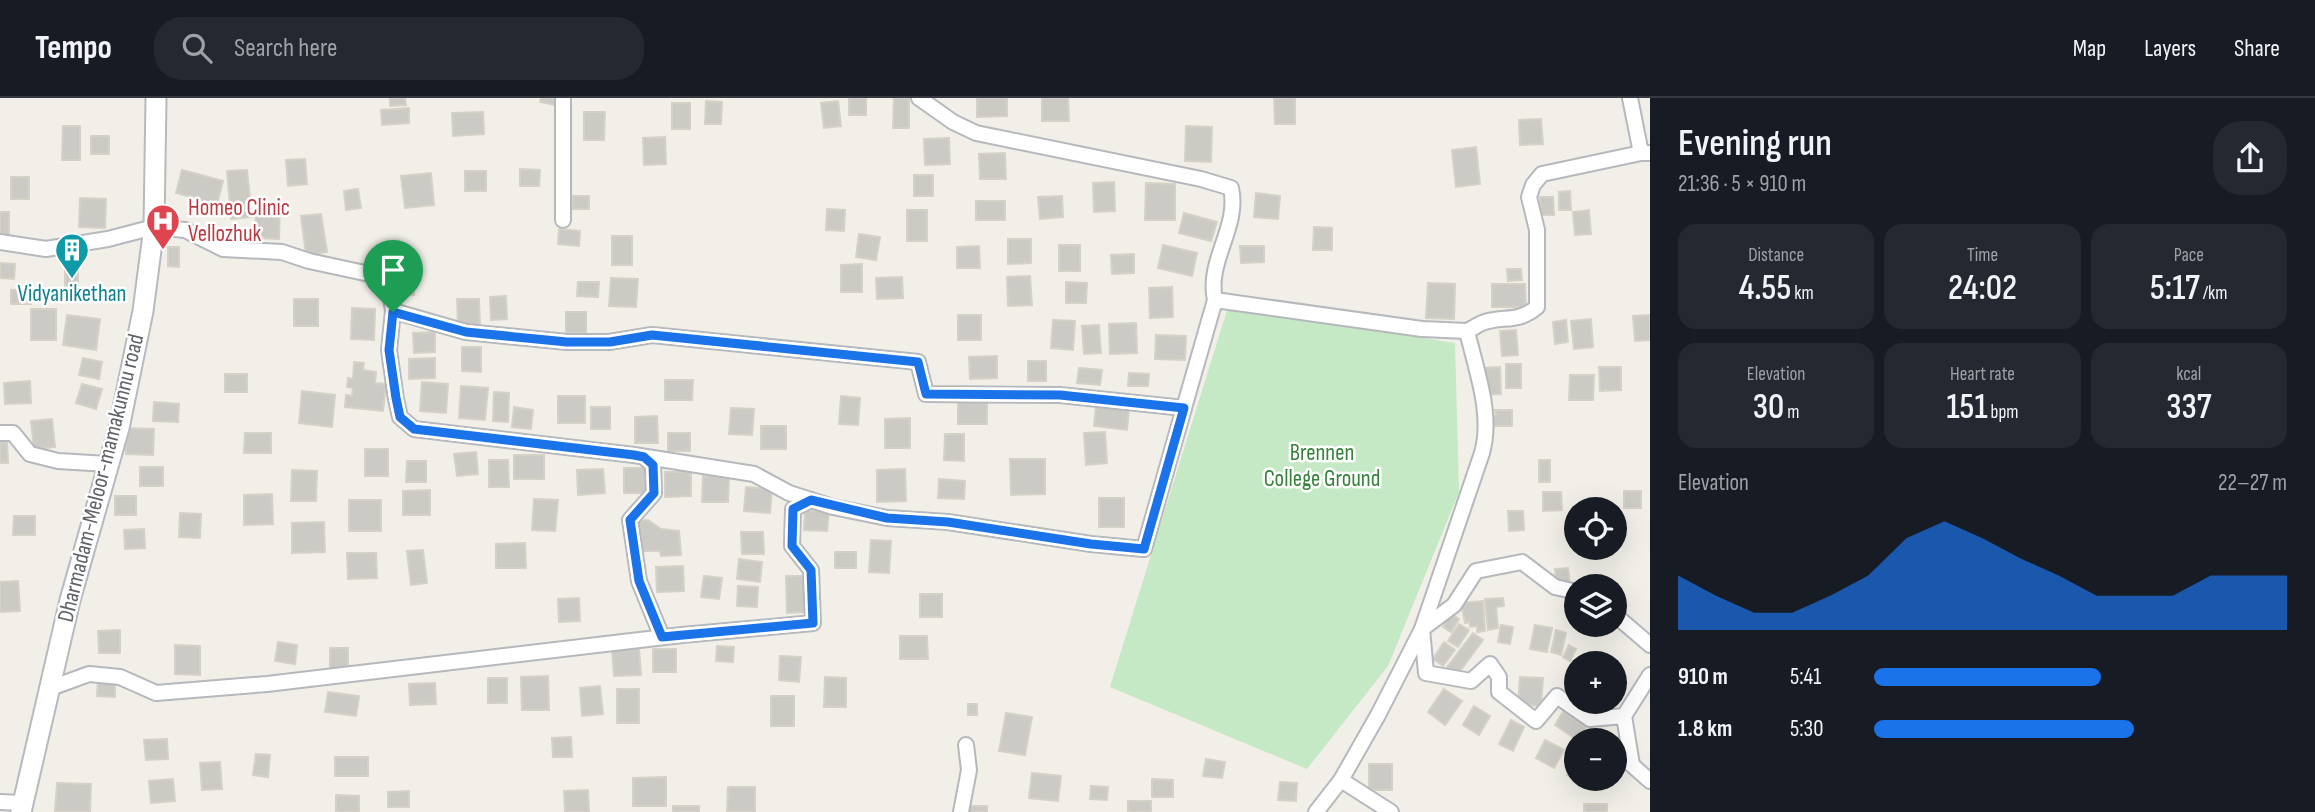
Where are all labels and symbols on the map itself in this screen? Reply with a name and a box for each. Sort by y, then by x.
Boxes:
place label: Homeo Clinic Vellozhuk [188,194,290,248]
hospital icon: Homeo Clinic Vellozhuk [144,202,182,251]
building icon: Vidyanikethan [53,231,91,280]
pin [363,240,423,312]
place label: Vidyanikethan [18,280,126,308]
street label: Dharmadam-Meloor-mamakunnu road [52,331,150,625]
park label: Brennen College Ground [1264,439,1380,493]

